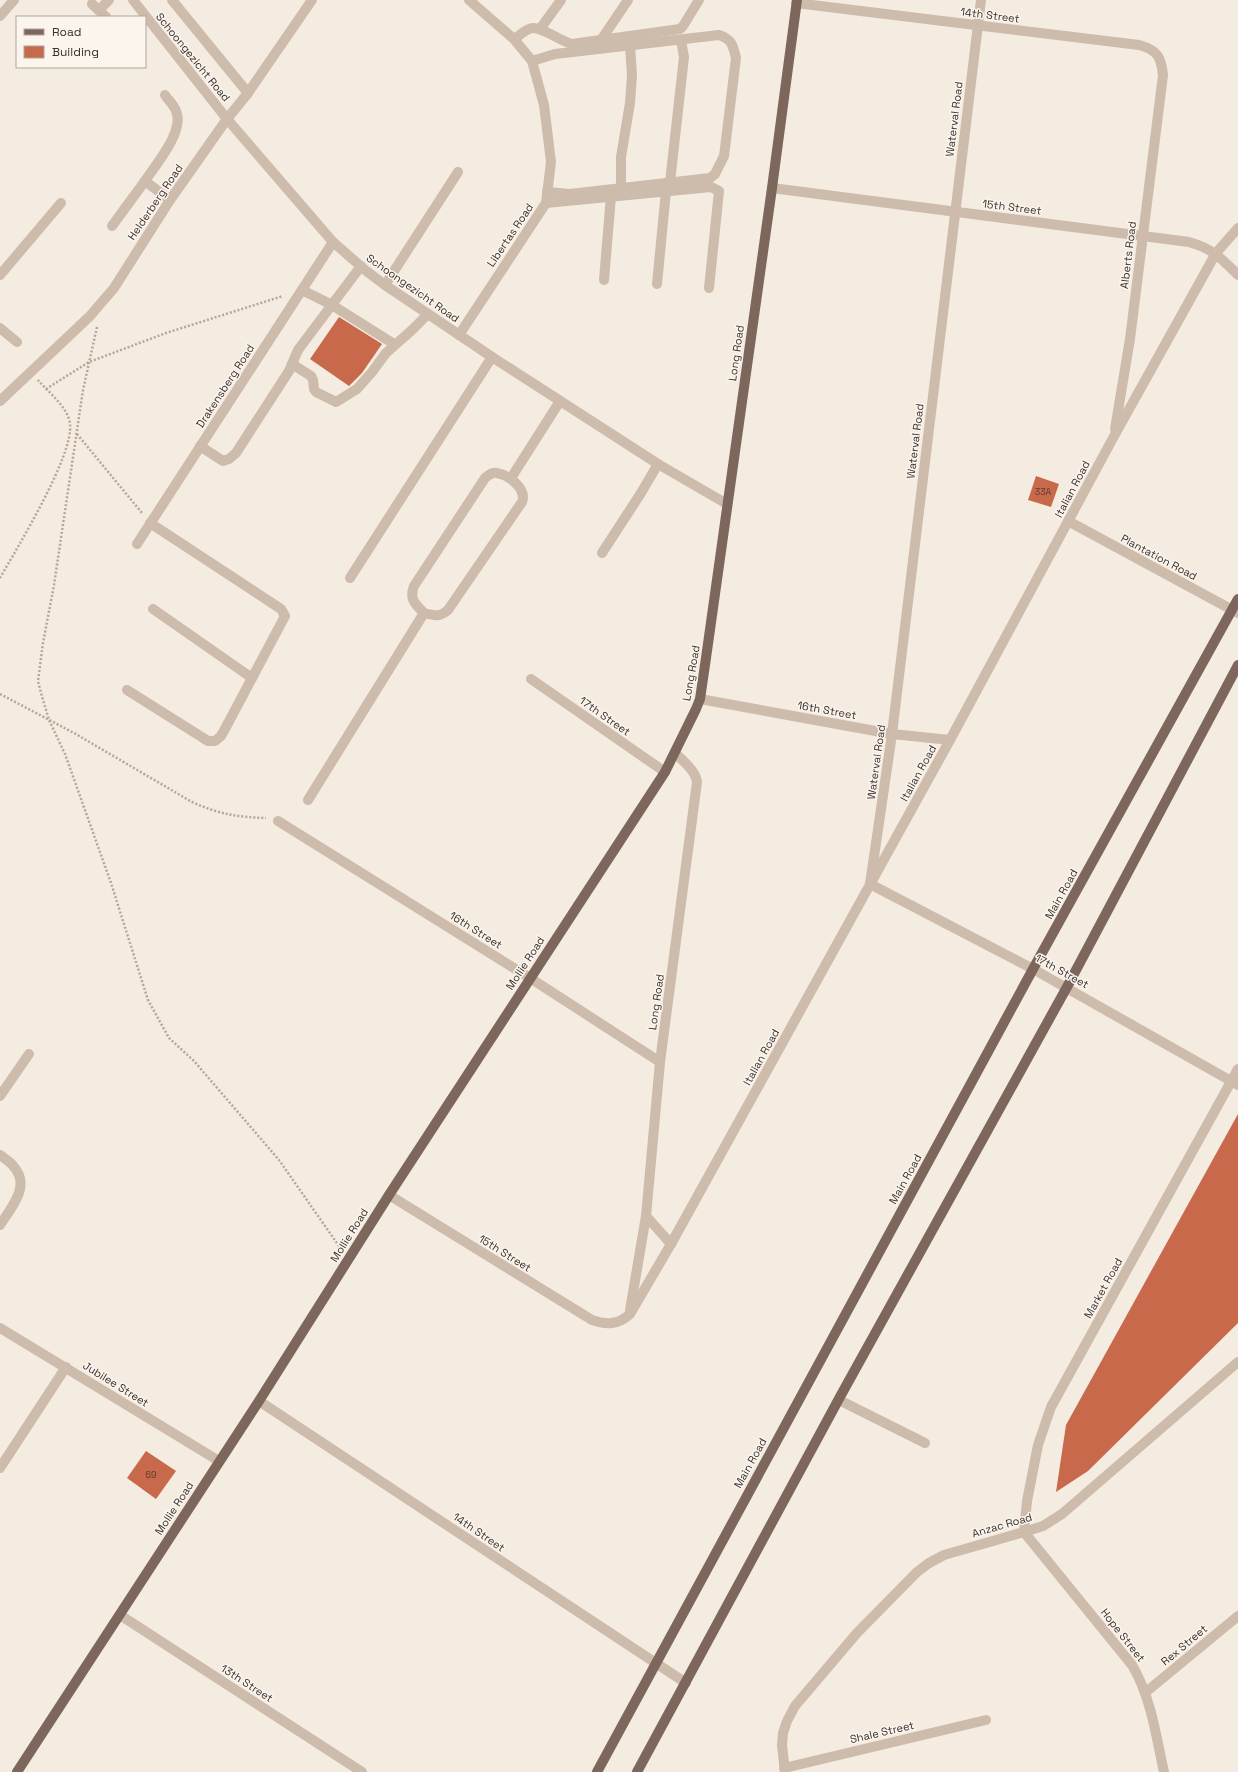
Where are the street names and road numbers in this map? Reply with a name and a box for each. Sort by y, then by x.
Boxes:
street label: 14th Street [960,4,1020,26]
street label: Schoongezicht Road [153,10,233,104]
street label: Waterval Road [942,81,966,157]
street label: Helderberg Road [124,161,186,243]
street label: 15th Street [982,196,1042,218]
street label: Libertas Road [484,201,536,269]
street label: Alberts Road [1117,220,1139,290]
street label: Schoongezicht Road [364,251,462,325]
street label: Long Road [725,324,747,382]
street label: Drakensberg Road [193,342,257,430]
street label: Waterval Road [903,403,927,479]
street label: Italian Road [1051,458,1093,520]
street label: Plantation Road [1118,531,1200,583]
street label: Long Road [679,644,703,702]
street label: 17th Street [577,693,633,739]
street label: 16th Street [796,698,858,722]
street label: Waterval Road [864,724,888,800]
street label: Italian Road [897,742,939,804]
street label: Main Road [1042,867,1080,921]
street label: 16th Street [447,908,505,952]
street label: Mollie Road [503,934,547,992]
street label: 17th Street [1033,951,1091,991]
street label: Long Road [645,973,667,1031]
street label: Italian Road [740,1026,782,1088]
street label: Main Road [886,1152,924,1206]
street label: Mollie Road [327,1206,371,1264]
street label: 15th Street [476,1231,534,1275]
street label: Market Road [1081,1255,1125,1321]
street label: Jubilee Street [81,1358,151,1410]
street label: Main Road [731,1436,769,1490]
street label: Mollie Road [152,1479,196,1537]
street label: 14th Street [450,1509,508,1555]
street label: Anzac Road [970,1510,1034,1540]
street label: Hope Street [1098,1605,1148,1665]
street label: Rex Street [1158,1622,1210,1668]
street label: 13th Street [218,1661,276,1705]
street label: Shale Street [849,1718,915,1746]

